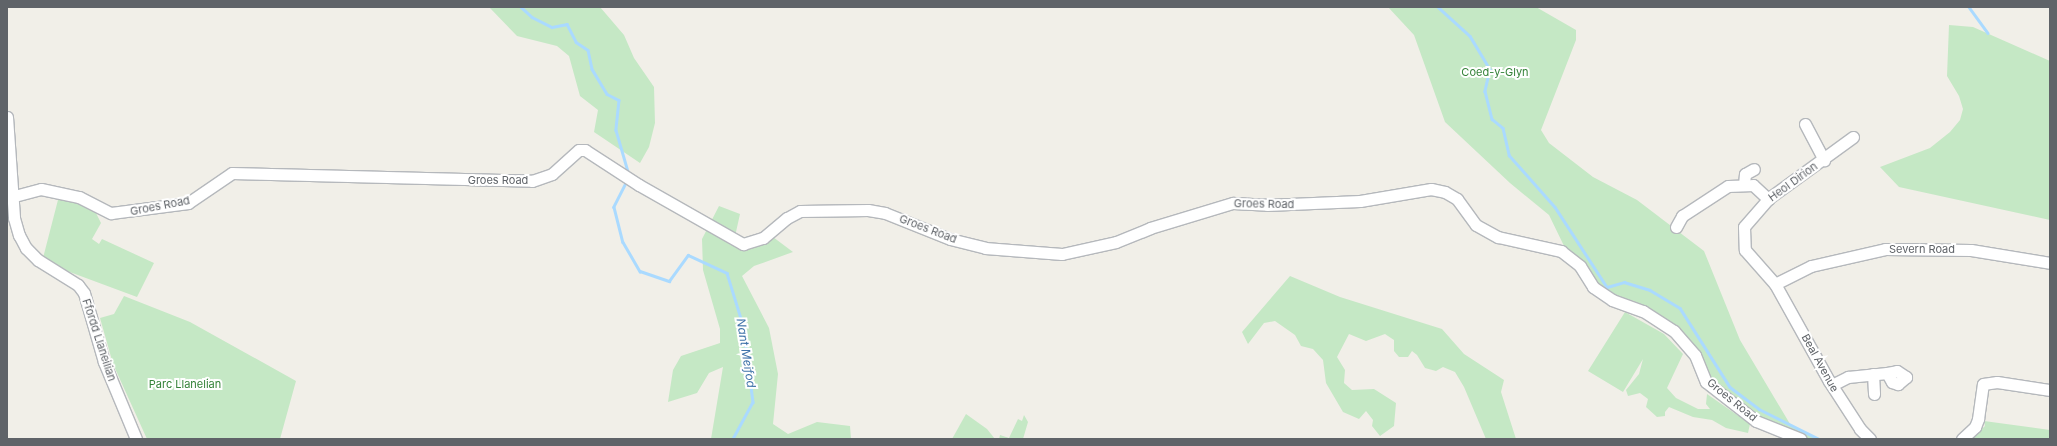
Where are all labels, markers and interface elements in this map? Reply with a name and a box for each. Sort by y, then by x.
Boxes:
park label: Coed-y-Glyn [1461,65,1529,79]
street label: Heol Dirion [1766,160,1820,204]
street label: Groes Road [468,173,528,187]
street label: Groes Road [129,194,191,218]
street label: Groes Road [1234,197,1294,211]
street label: Groes Road [897,212,959,246]
street label: Severn Road [1889,242,1955,256]
street label: Ffordd Llaneilian [79,297,119,383]
water label: Nant Meifod [733,317,759,389]
street label: Beal Avenue [1799,332,1841,394]
street label: Groes Road [1704,376,1760,424]
park label: Parc Llanelian [149,377,221,391]

